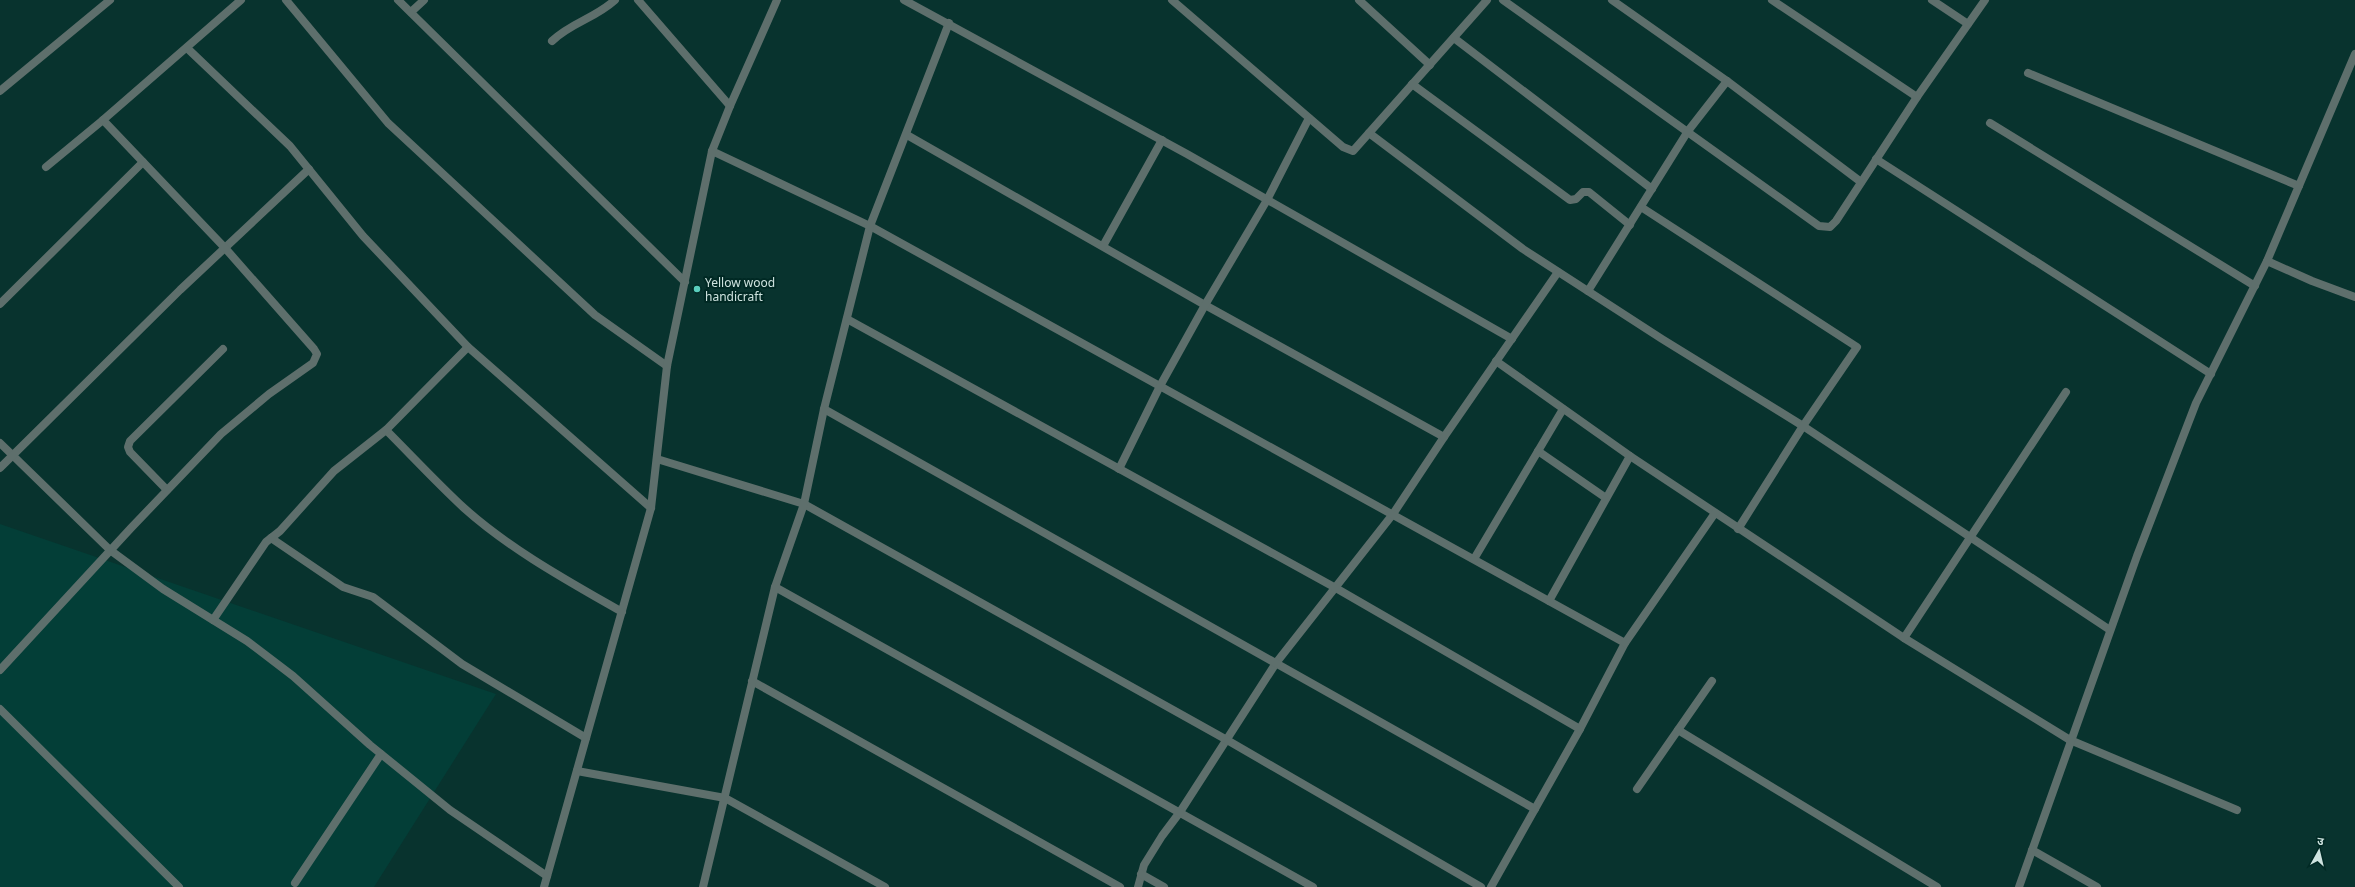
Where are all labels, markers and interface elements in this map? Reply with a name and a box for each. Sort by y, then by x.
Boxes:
place label: Yellow wood handicraft [705,274,775,305]
marker: Yellow wood handicraft [692,284,702,294]
north arrow [2299,831,2339,871]
text: उ [2316,833,2325,849]

